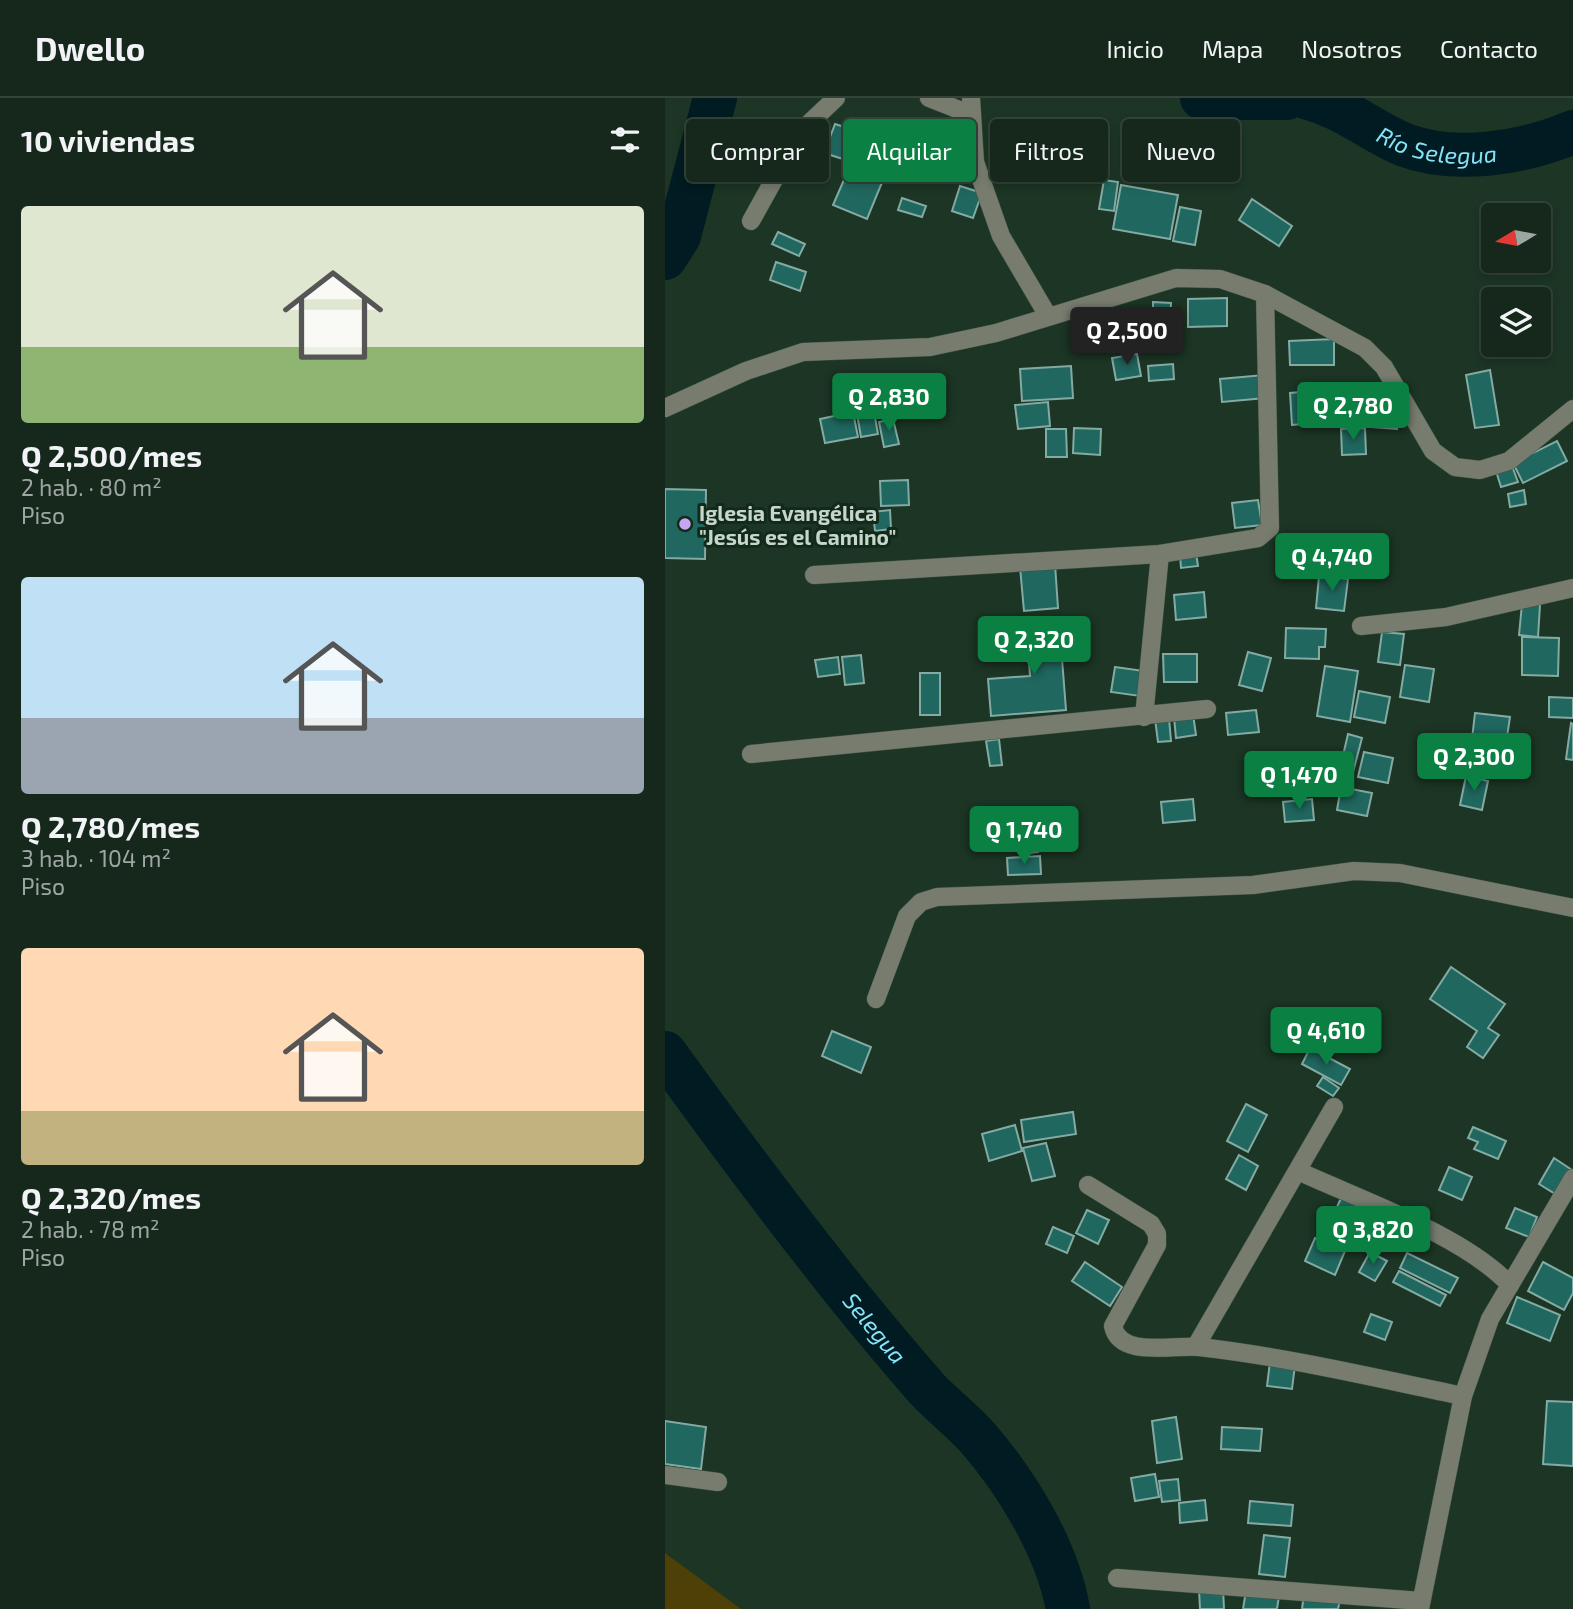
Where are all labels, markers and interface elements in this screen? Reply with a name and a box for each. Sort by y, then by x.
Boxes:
text: Dwello [35,28,145,68]
text: Inicio [1106,34,1164,63]
text: Mapa [1202,34,1263,63]
text: Nosotros [1301,34,1402,63]
text: Contacto [1440,34,1538,63]
chip: Comprar [686,119,829,182]
chip: Alquilar [843,119,976,182]
chip: Filtros [990,119,1108,182]
chip: Nuevo [1122,119,1240,182]
water label: Río Selegua [1372,120,1498,169]
icon: filters [606,121,644,159]
text: 10 viviendas [21,122,195,158]
north arrow [1481,203,1551,273]
map controls [1481,203,1551,357]
icon: home [270,252,396,378]
button: layers [1481,287,1551,357]
pin: Q 2,500 [1062,308,1192,367]
text: Q 2,500 [1086,316,1168,344]
pin: Q 2,830 [824,374,954,433]
text: Q 2,830 [848,382,930,410]
pin: Q 2,780 [1288,382,1418,442]
text: Q 2,780 [1313,391,1393,419]
text: Q 2,500/mes [21,437,202,473]
text: 2 hab. · 80 m² [21,473,162,501]
place label: Iglesia Evangélica "Jesús es el Camino" [699,500,896,549]
text: Piso [21,501,65,529]
marker: Iglesia Evangélica "Jesús es el Camino" [677,516,693,532]
pin: Q 4,740 [1267,533,1397,593]
text: Q 4,740 [1291,542,1373,570]
pin: Q 2,320 [969,616,1099,676]
icon: home [270,623,396,749]
text: Q 2,320 [994,625,1074,653]
pin: Q 2,300 [1409,734,1539,793]
text: Q 2,300 [1433,742,1515,770]
pin: Q 1,470 [1234,752,1364,811]
text: Q 1,470 [1260,760,1338,788]
pin: Q 1,740 [959,806,1089,866]
text: Q 2,780/mes [21,808,200,844]
text: Q 1,740 [986,815,1062,843]
text: 3 hab. · 104 m² [21,844,171,872]
text: Piso [21,872,65,900]
icon: home [270,994,396,1120]
pin: Q 4,610 [1261,1007,1391,1067]
text: Q 4,610 [1286,1016,1366,1044]
text: Q 2,320/mes [21,1179,201,1215]
pin: Q 3,820 [1308,1206,1438,1266]
text: 2 hab. · 78 m² [21,1215,160,1243]
text: Q 3,820 [1332,1215,1414,1243]
text: Piso [21,1243,65,1271]
water label: Selegua [838,1287,913,1369]

